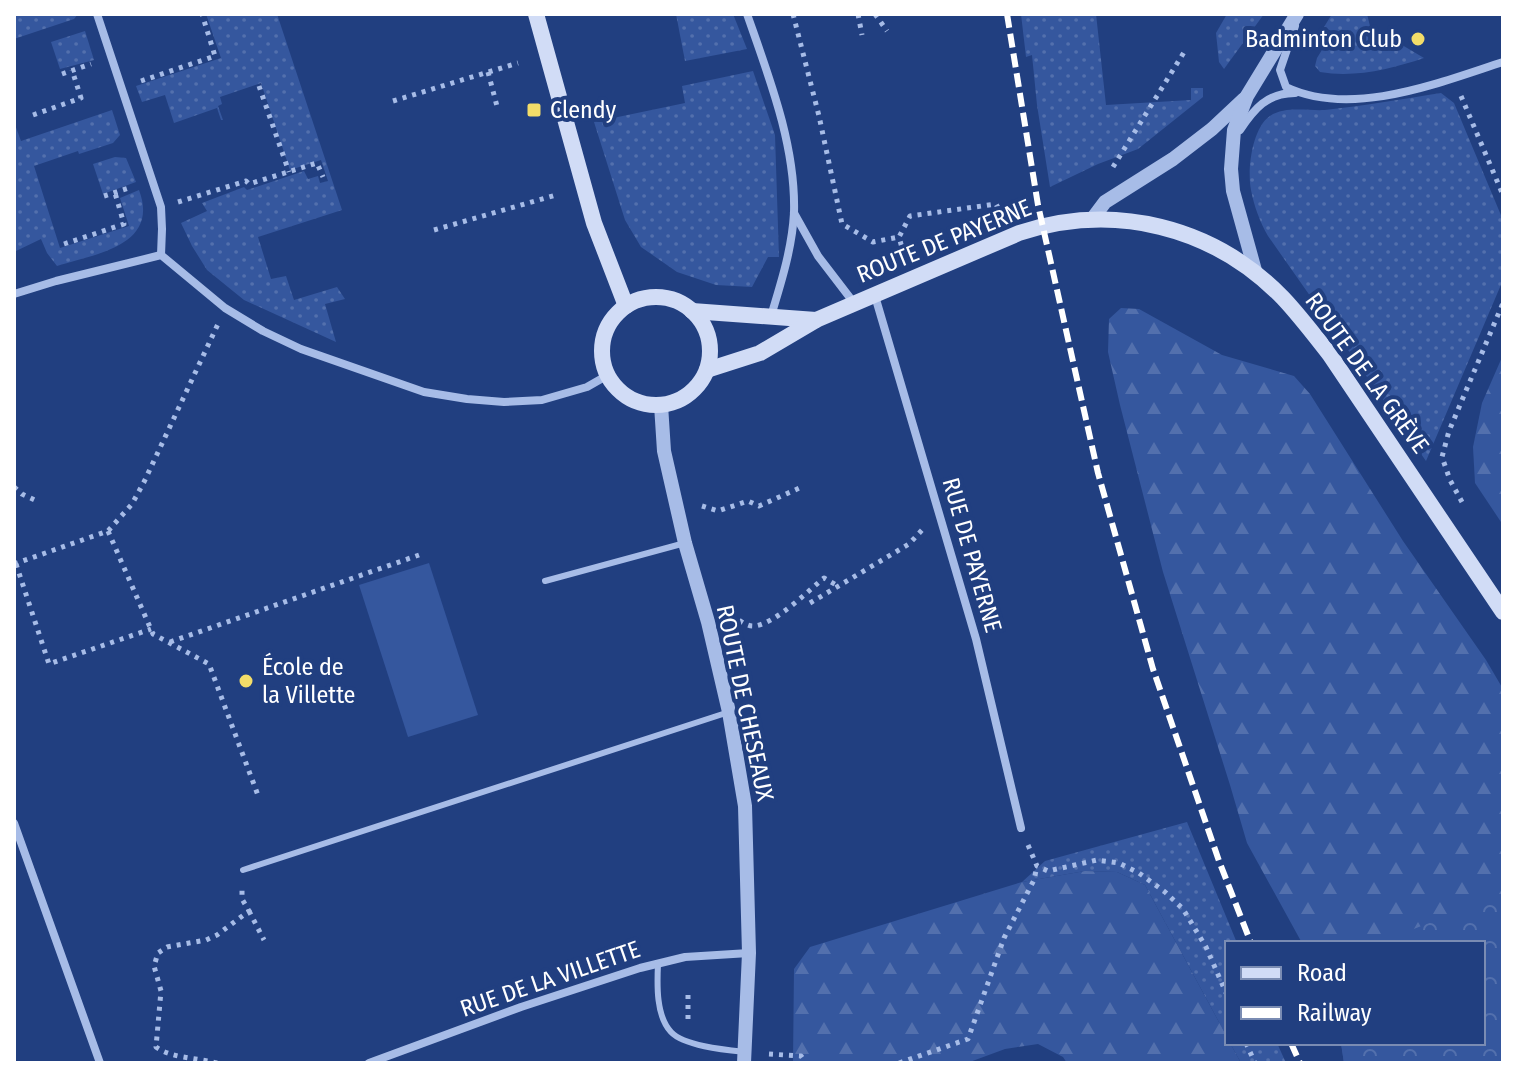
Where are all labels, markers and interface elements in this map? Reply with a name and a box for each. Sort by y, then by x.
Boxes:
place label: Badminton Club [1245,25,1402,53]
marker: Badminton Club [1409,30,1427,48]
place label: Clendy [550,96,617,124]
marker: Clendy [525,101,543,119]
street label: ROUTE DE PAYERNE [853,193,1035,289]
street label: ROUTE DE LA GRÈVE [1299,287,1435,459]
street label: RUE DE PAYERNE [937,475,1007,635]
street label: ROUTE DE CHESEAUX [711,602,780,804]
place label: École de la Villette [262,652,355,709]
marker: École de la Villette [237,672,255,690]
street label: RUE DE LA VILLETTE [456,935,644,1023]
legend [1225,941,1485,1045]
text: Road [1297,959,1347,987]
text: Railway [1297,999,1372,1027]

